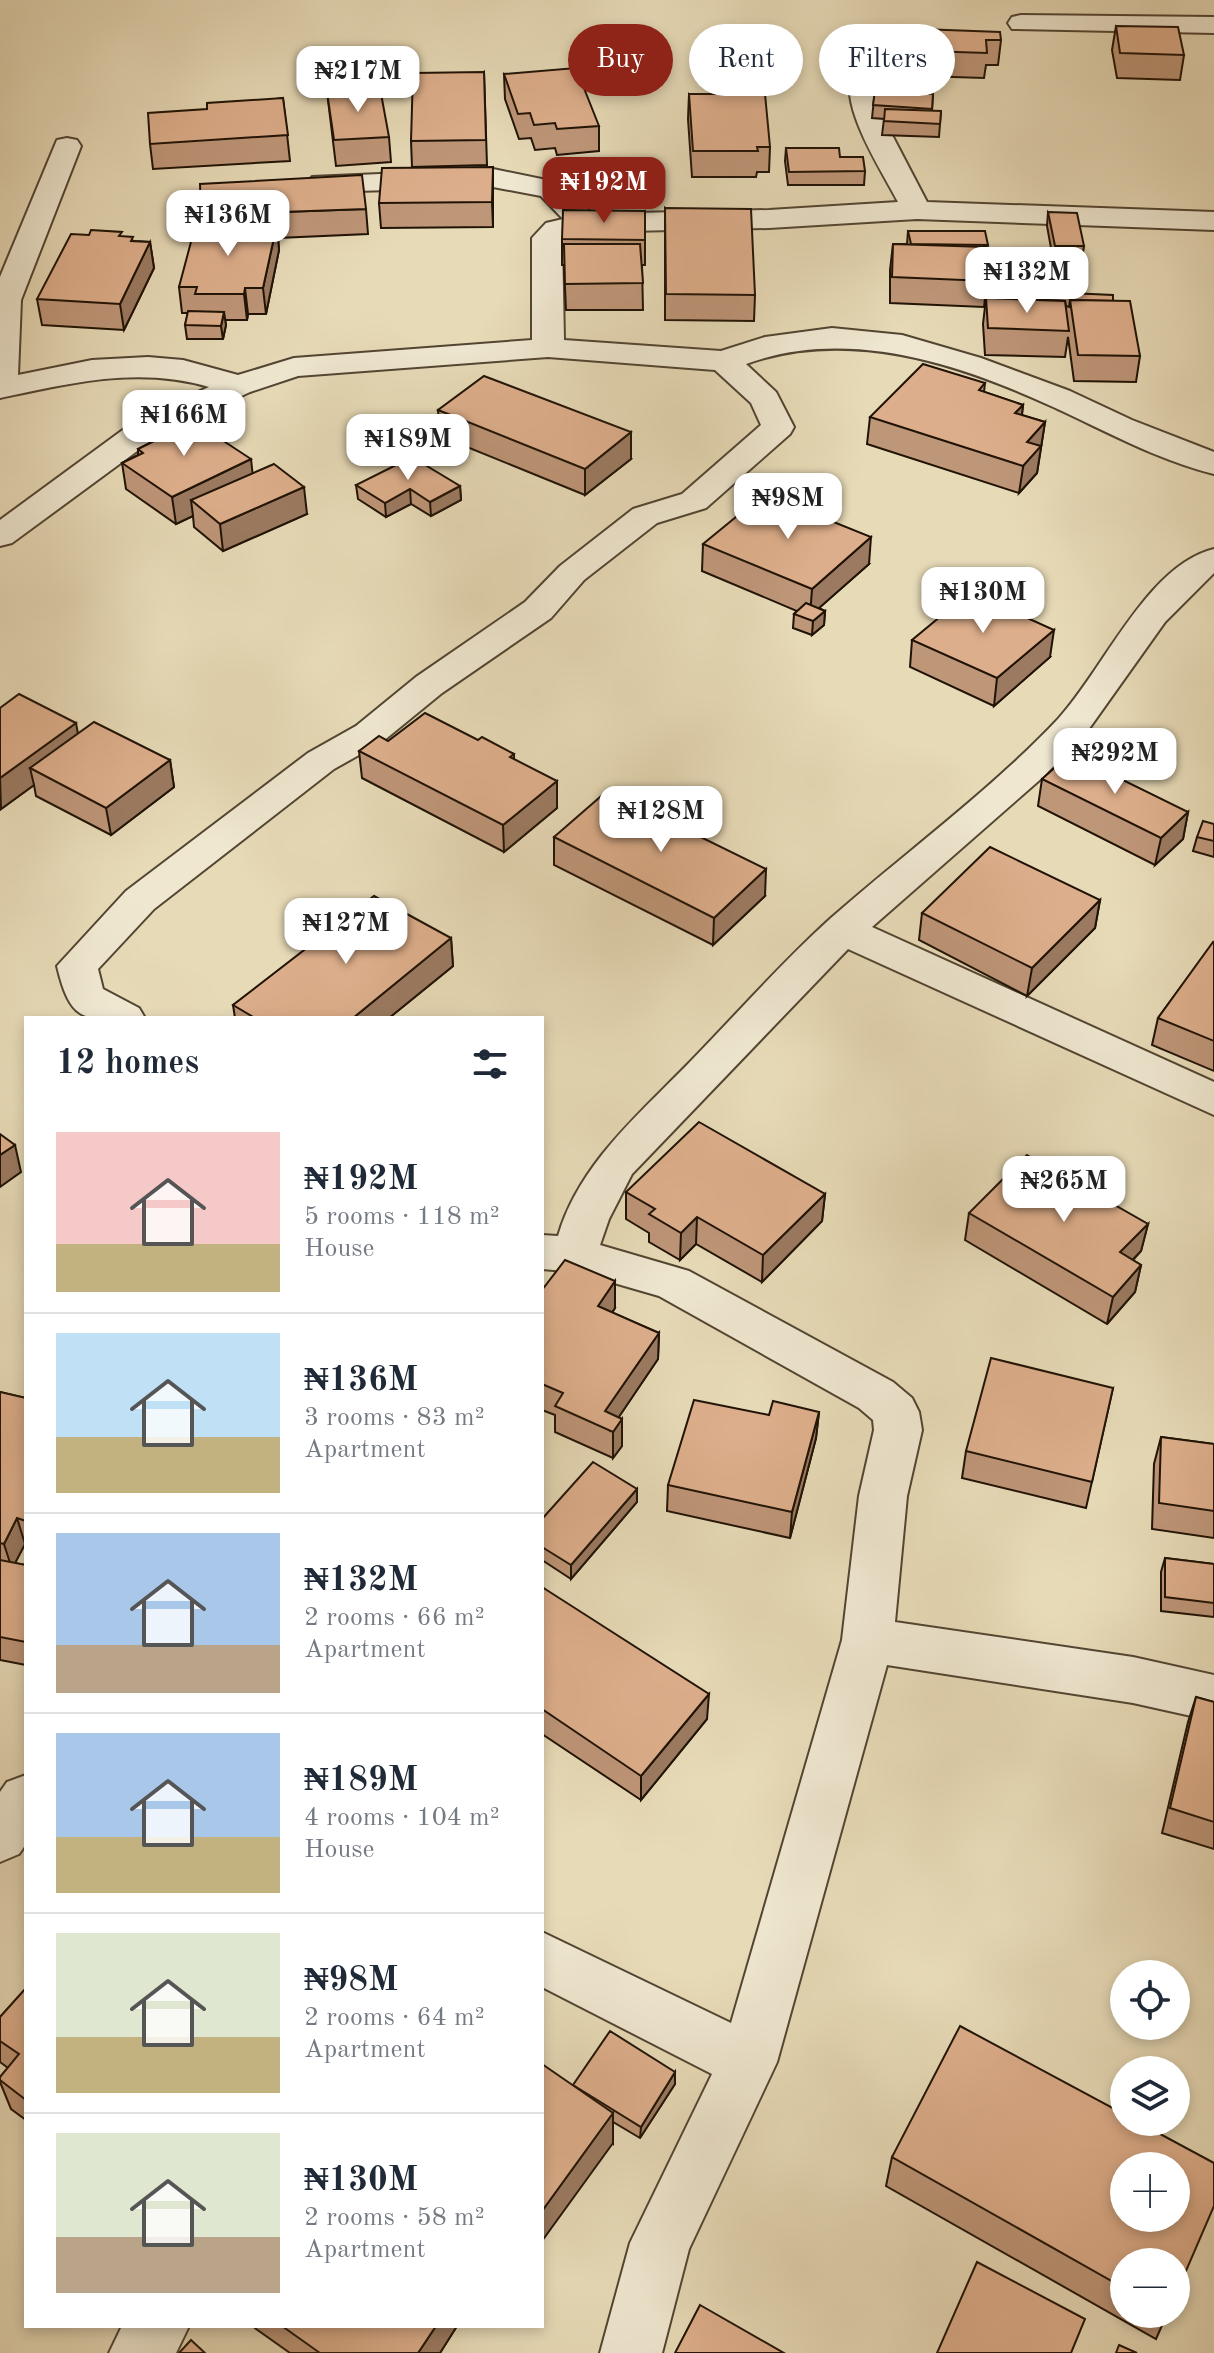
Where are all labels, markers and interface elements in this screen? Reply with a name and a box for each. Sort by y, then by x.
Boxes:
chip: Buy [568,24,673,96]
chip: Rent [689,24,803,96]
chip: Filters [819,24,955,96]
pin: ₦217M [302,46,414,114]
text: ₦217M [314,59,402,85]
pin: ₦192M [548,157,660,225]
text: ₦192M [560,170,648,196]
pin: ₦136M [172,190,284,258]
text: ₦136M [184,203,272,229]
pin: ₦132M [971,247,1083,315]
text: ₦132M [983,260,1071,286]
pin: ₦166M [128,390,240,458]
text: ₦166M [140,403,228,429]
pin: ₦189M [352,414,464,482]
text: ₦189M [364,427,452,453]
pin: ₦98M [741,473,835,541]
text: ₦98M [752,486,824,512]
pin: ₦130M [927,567,1039,635]
text: ₦130M [939,580,1027,606]
pin: ₦292M [1059,728,1171,796]
text: ₦292M [1071,741,1159,767]
pin: ₦128M [605,786,717,854]
text: ₦128M [617,799,705,825]
pin: ₦127M [290,898,402,966]
text: ₦127M [302,911,390,937]
icon: filters [468,1042,512,1086]
text: 12 homes [56,1047,199,1081]
pin: ₦265M [1008,1156,1120,1224]
text: ₦192M [304,1163,418,1197]
icon: home [120,1164,216,1260]
text: ₦265M [1020,1169,1108,1195]
text: 5 rooms · 118 m² [304,1204,500,1230]
text: House [304,1236,375,1262]
text: ₦136M [304,1364,418,1398]
icon: home [120,1365,216,1461]
text: 3 rooms · 83 m² [304,1405,485,1431]
text: Apartment [304,1437,426,1463]
text: ₦132M [304,1564,418,1598]
icon: home [120,1565,216,1661]
text: 2 rooms · 66 m² [304,1605,485,1631]
text: Apartment [304,1637,426,1663]
text: ₦189M [304,1764,418,1798]
icon: home [120,1765,216,1861]
text: 4 rooms · 104 m² [304,1805,500,1831]
text: House [304,1837,375,1863]
map controls [1110,1960,1190,2328]
button: locate [1110,1960,1190,2040]
text: ₦98M [304,1964,398,1998]
icon: home [120,1965,216,2061]
text: 2 rooms · 64 m² [304,2005,485,2031]
text: Apartment [304,2037,426,2063]
button: layers [1110,2056,1190,2136]
button: + [1110,2152,1190,2232]
text: ₦130M [304,2164,418,2198]
icon: home [120,2165,216,2261]
text: 2 rooms · 58 m² [304,2205,485,2231]
text: Apartment [304,2237,426,2263]
button: − [1110,2248,1190,2328]

